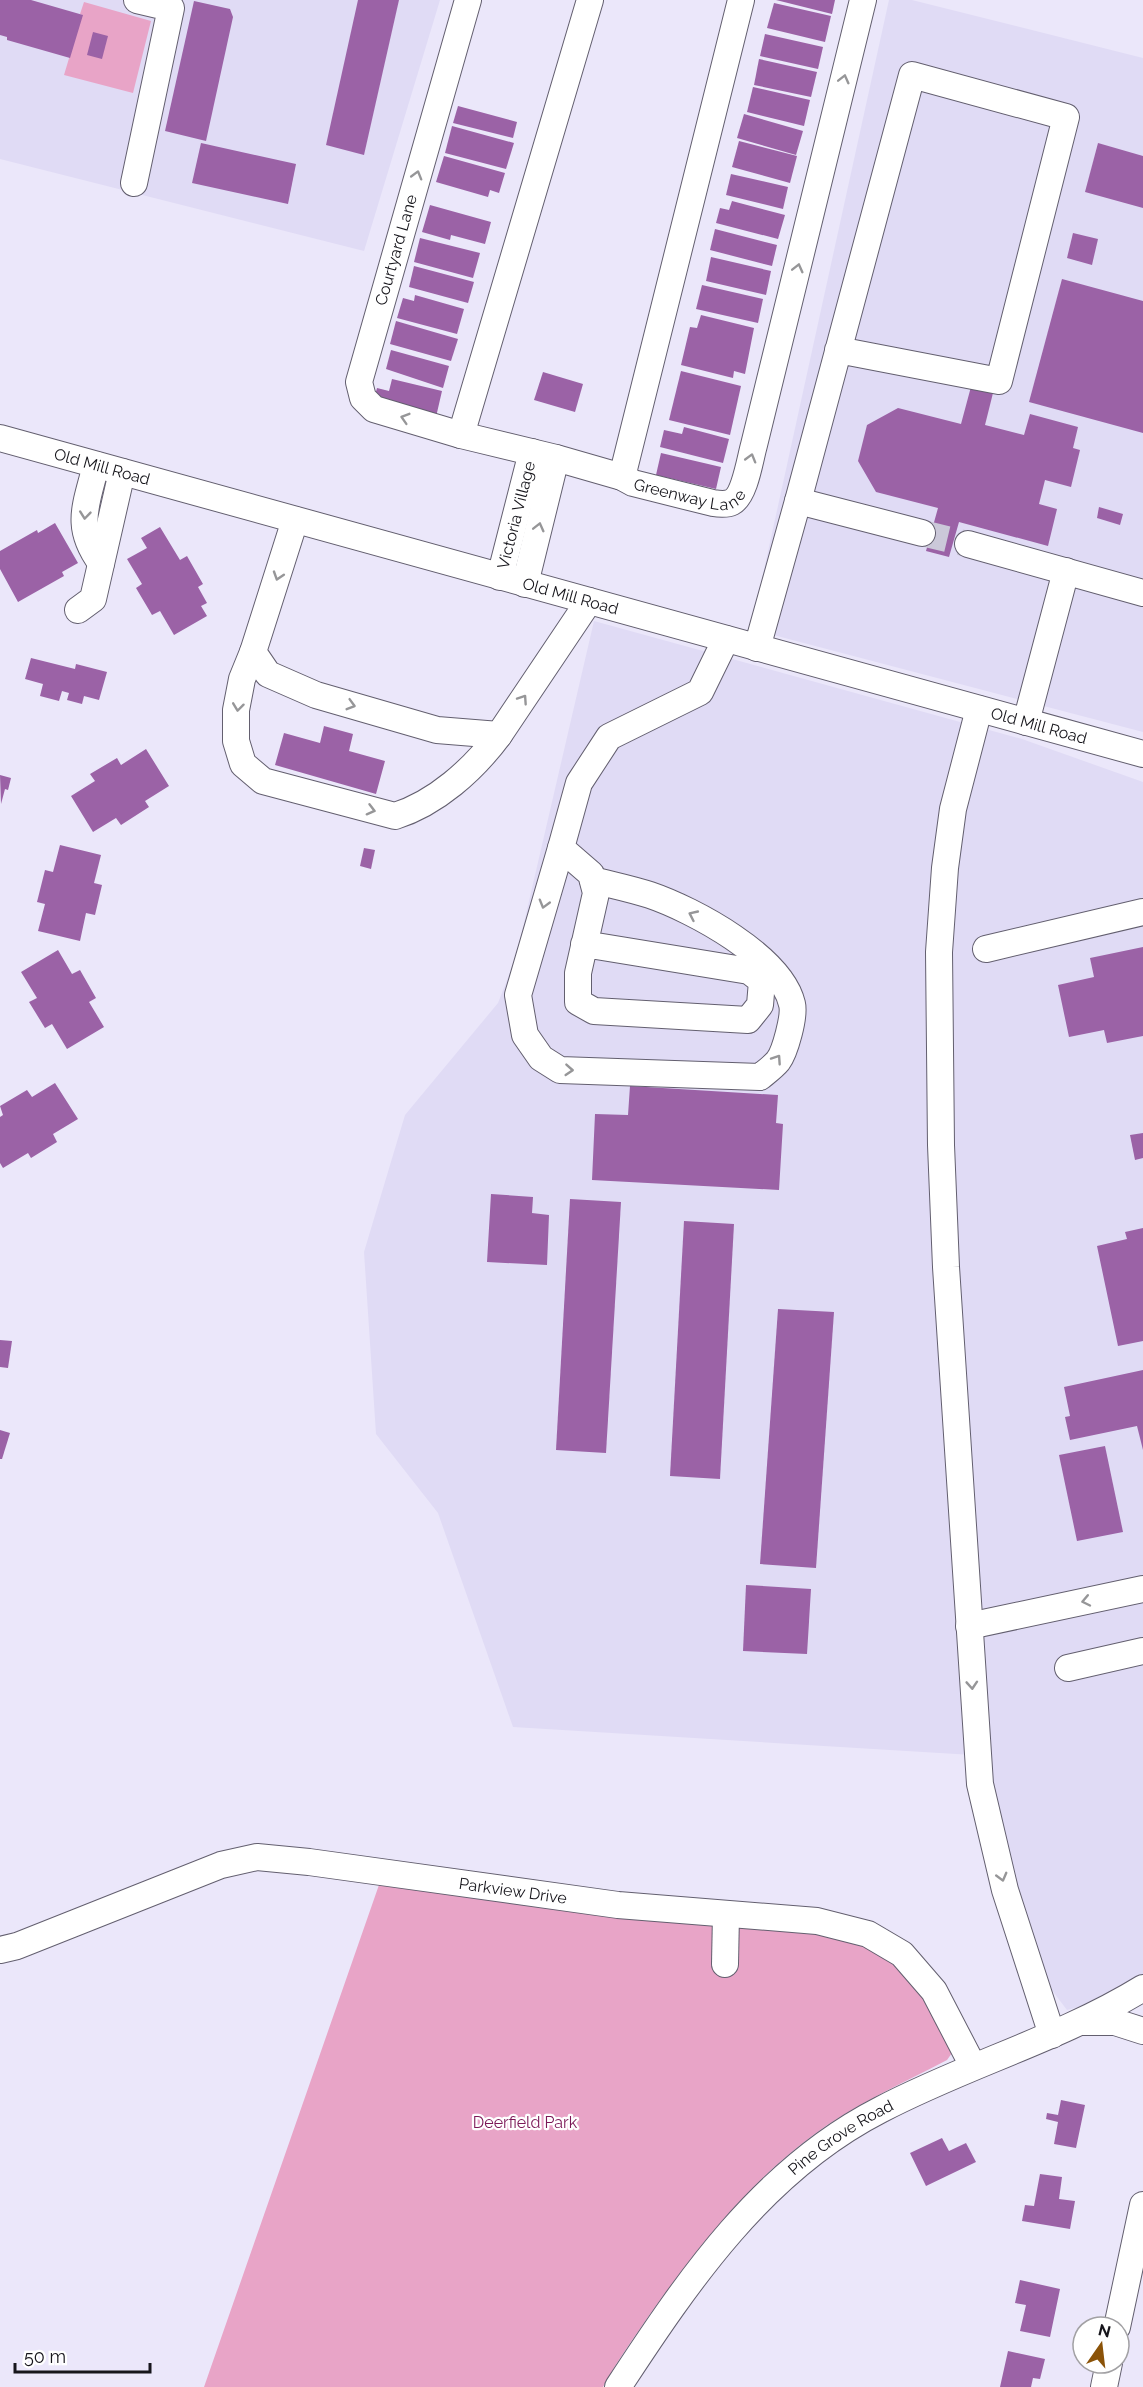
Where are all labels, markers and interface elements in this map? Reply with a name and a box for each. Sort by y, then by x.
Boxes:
one-way arrow [837,74,850,84]
one-way arrow [410,170,422,181]
street label: Courtyard Lane [371,192,421,308]
one-way arrow [790,264,803,274]
one-way arrow [400,413,411,425]
street label: Old Mill Road [52,444,152,489]
one-way arrow [743,453,756,463]
street label: Victoria Village [493,459,539,571]
street label: Greenway Lane [627,470,743,492]
text: Greenway Lane [632,474,749,514]
one-way arrow [79,511,92,520]
one-way arrow [531,522,544,532]
one-way arrow [272,570,285,581]
street label: Old Mill Road [520,573,621,618]
one-way arrow [516,694,527,705]
one-way arrow [346,698,356,711]
one-way arrow [232,703,244,712]
street label: Old Mill Road [989,703,1089,748]
one-way arrow [365,802,375,815]
one-way arrow [539,899,552,909]
one-way arrow [689,911,700,923]
one-way arrow [769,1054,780,1065]
one-way arrow [565,1063,574,1076]
one-way arrow [1081,1594,1091,1607]
one-way arrow [966,1680,979,1689]
one-way arrow [995,1871,1007,1882]
street label: Parkview Drive [458,1873,568,1907]
street label: Pine Grove Road [784,2095,896,2179]
park label: Deerfield Park [473,2113,578,2132]
north arrow [1071,2315,1131,2375]
text: N [1096,2320,1113,2342]
scale bar [15,2336,150,2374]
text: 50 m [24,2346,66,2367]

